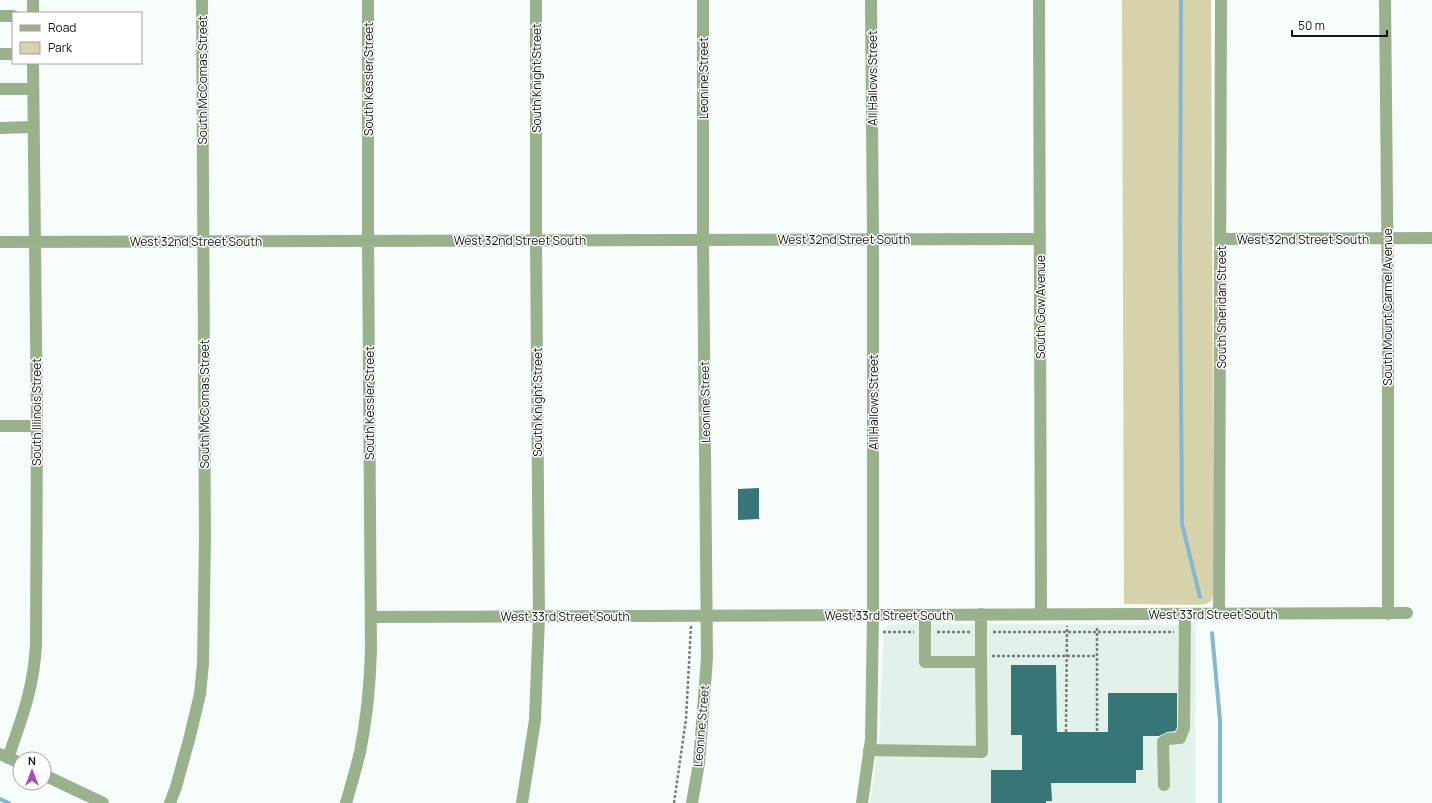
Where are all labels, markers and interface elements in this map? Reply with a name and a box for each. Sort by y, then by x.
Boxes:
legend [12,12,142,64]
scale bar [1292,12,1387,38]
street label: South McComas Street [194,15,211,145]
text: 50 m [1298,17,1325,34]
text: Road [48,19,76,36]
street label: South Kessler Street [360,22,377,136]
street label: South Knight Street [528,23,545,133]
street label: All Hallows Street [864,30,881,126]
street label: Leonine Street [695,37,712,119]
text: Park [48,39,73,56]
street label: South Mount Carmel Avenue [1379,228,1396,386]
street label: West 32nd Street South [778,231,910,248]
street label: West 32nd Street South [1237,231,1369,248]
street label: West 32nd Street South [454,232,586,249]
street label: West 32nd Street South [130,233,262,250]
street label: South Sheridan Street [1213,245,1230,369]
street label: South Gow Avenue [1032,255,1049,359]
street label: South McComas Street [196,339,213,469]
street label: South Kessler Street [361,346,378,460]
street label: South Knight Street [529,347,546,457]
street label: All Hallows Street [865,354,882,450]
street label: South Illinois Street [28,358,45,466]
street label: Leonine Street [696,361,714,443]
street label: West 33rd Street South [1148,606,1278,623]
street label: West 33rd Street South [824,607,954,624]
street label: West 33rd Street South [500,608,630,625]
street label: Leonine Street [689,684,713,768]
north arrow [12,751,52,791]
text: N [28,753,36,768]

